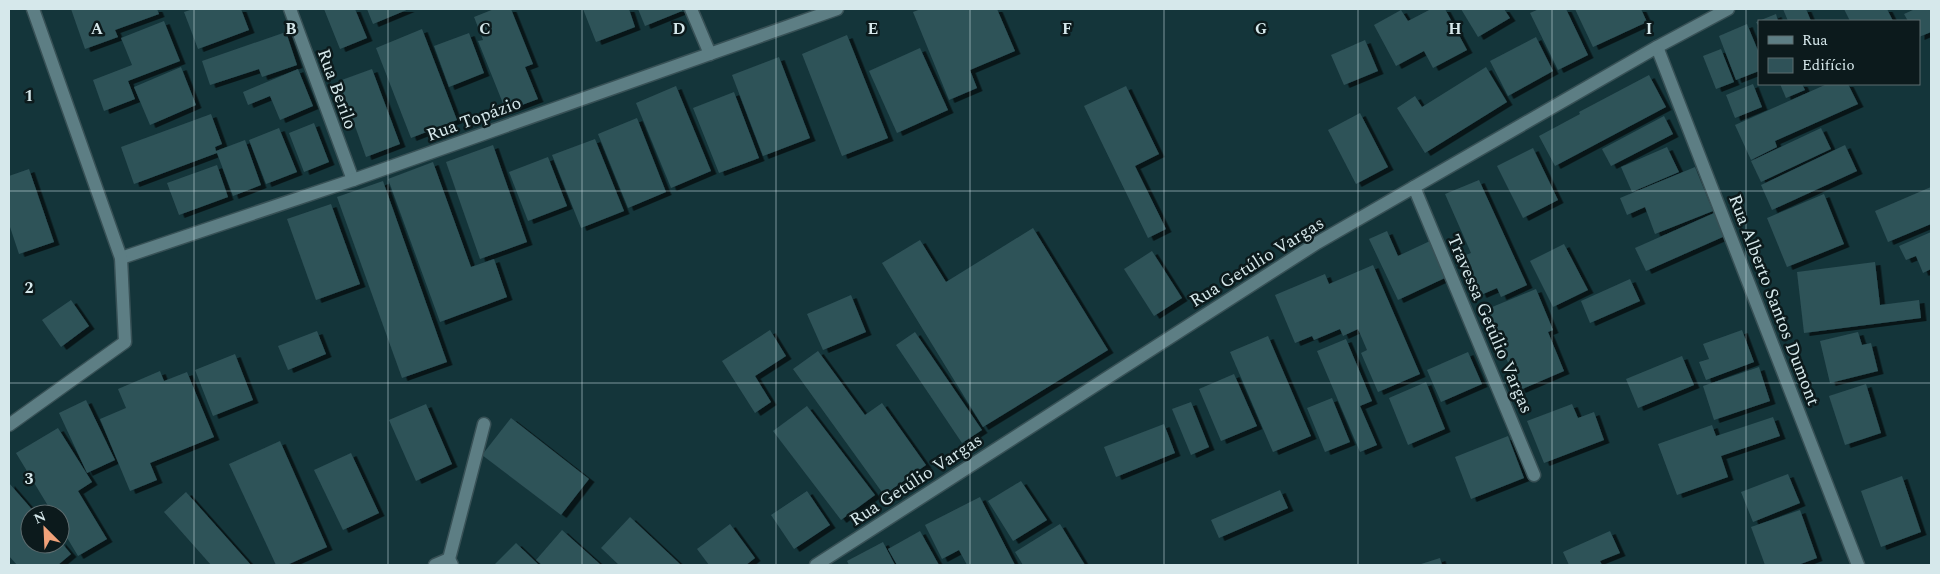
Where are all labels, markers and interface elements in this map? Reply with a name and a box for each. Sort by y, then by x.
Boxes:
text: A [91,17,104,41]
text: B [285,17,297,41]
text: C [479,17,491,41]
text: D [673,17,686,41]
text: E [868,17,878,41]
text: F [1062,17,1072,41]
text: G [1255,17,1267,41]
text: H [1448,17,1462,41]
text: I [1646,17,1652,41]
legend [1758,20,1920,85]
text: Rua [1802,29,1828,52]
street label: Rua Berilo [310,45,364,133]
text: Edifício [1802,54,1855,77]
text: 1 [25,84,33,108]
street label: Rua Topázio [423,89,525,149]
street label: Rua Alberto Santos Dumont [1721,191,1827,409]
street label: Rua Getúlio Vargas [1185,210,1329,314]
street label: Travessa Getúlio Vargas [1440,230,1540,418]
text: 2 [25,276,34,300]
street label: Rua Getúlio Vargas [844,427,988,533]
text: 3 [25,467,34,491]
north arrow [20,504,70,554]
text: N [30,506,49,529]

